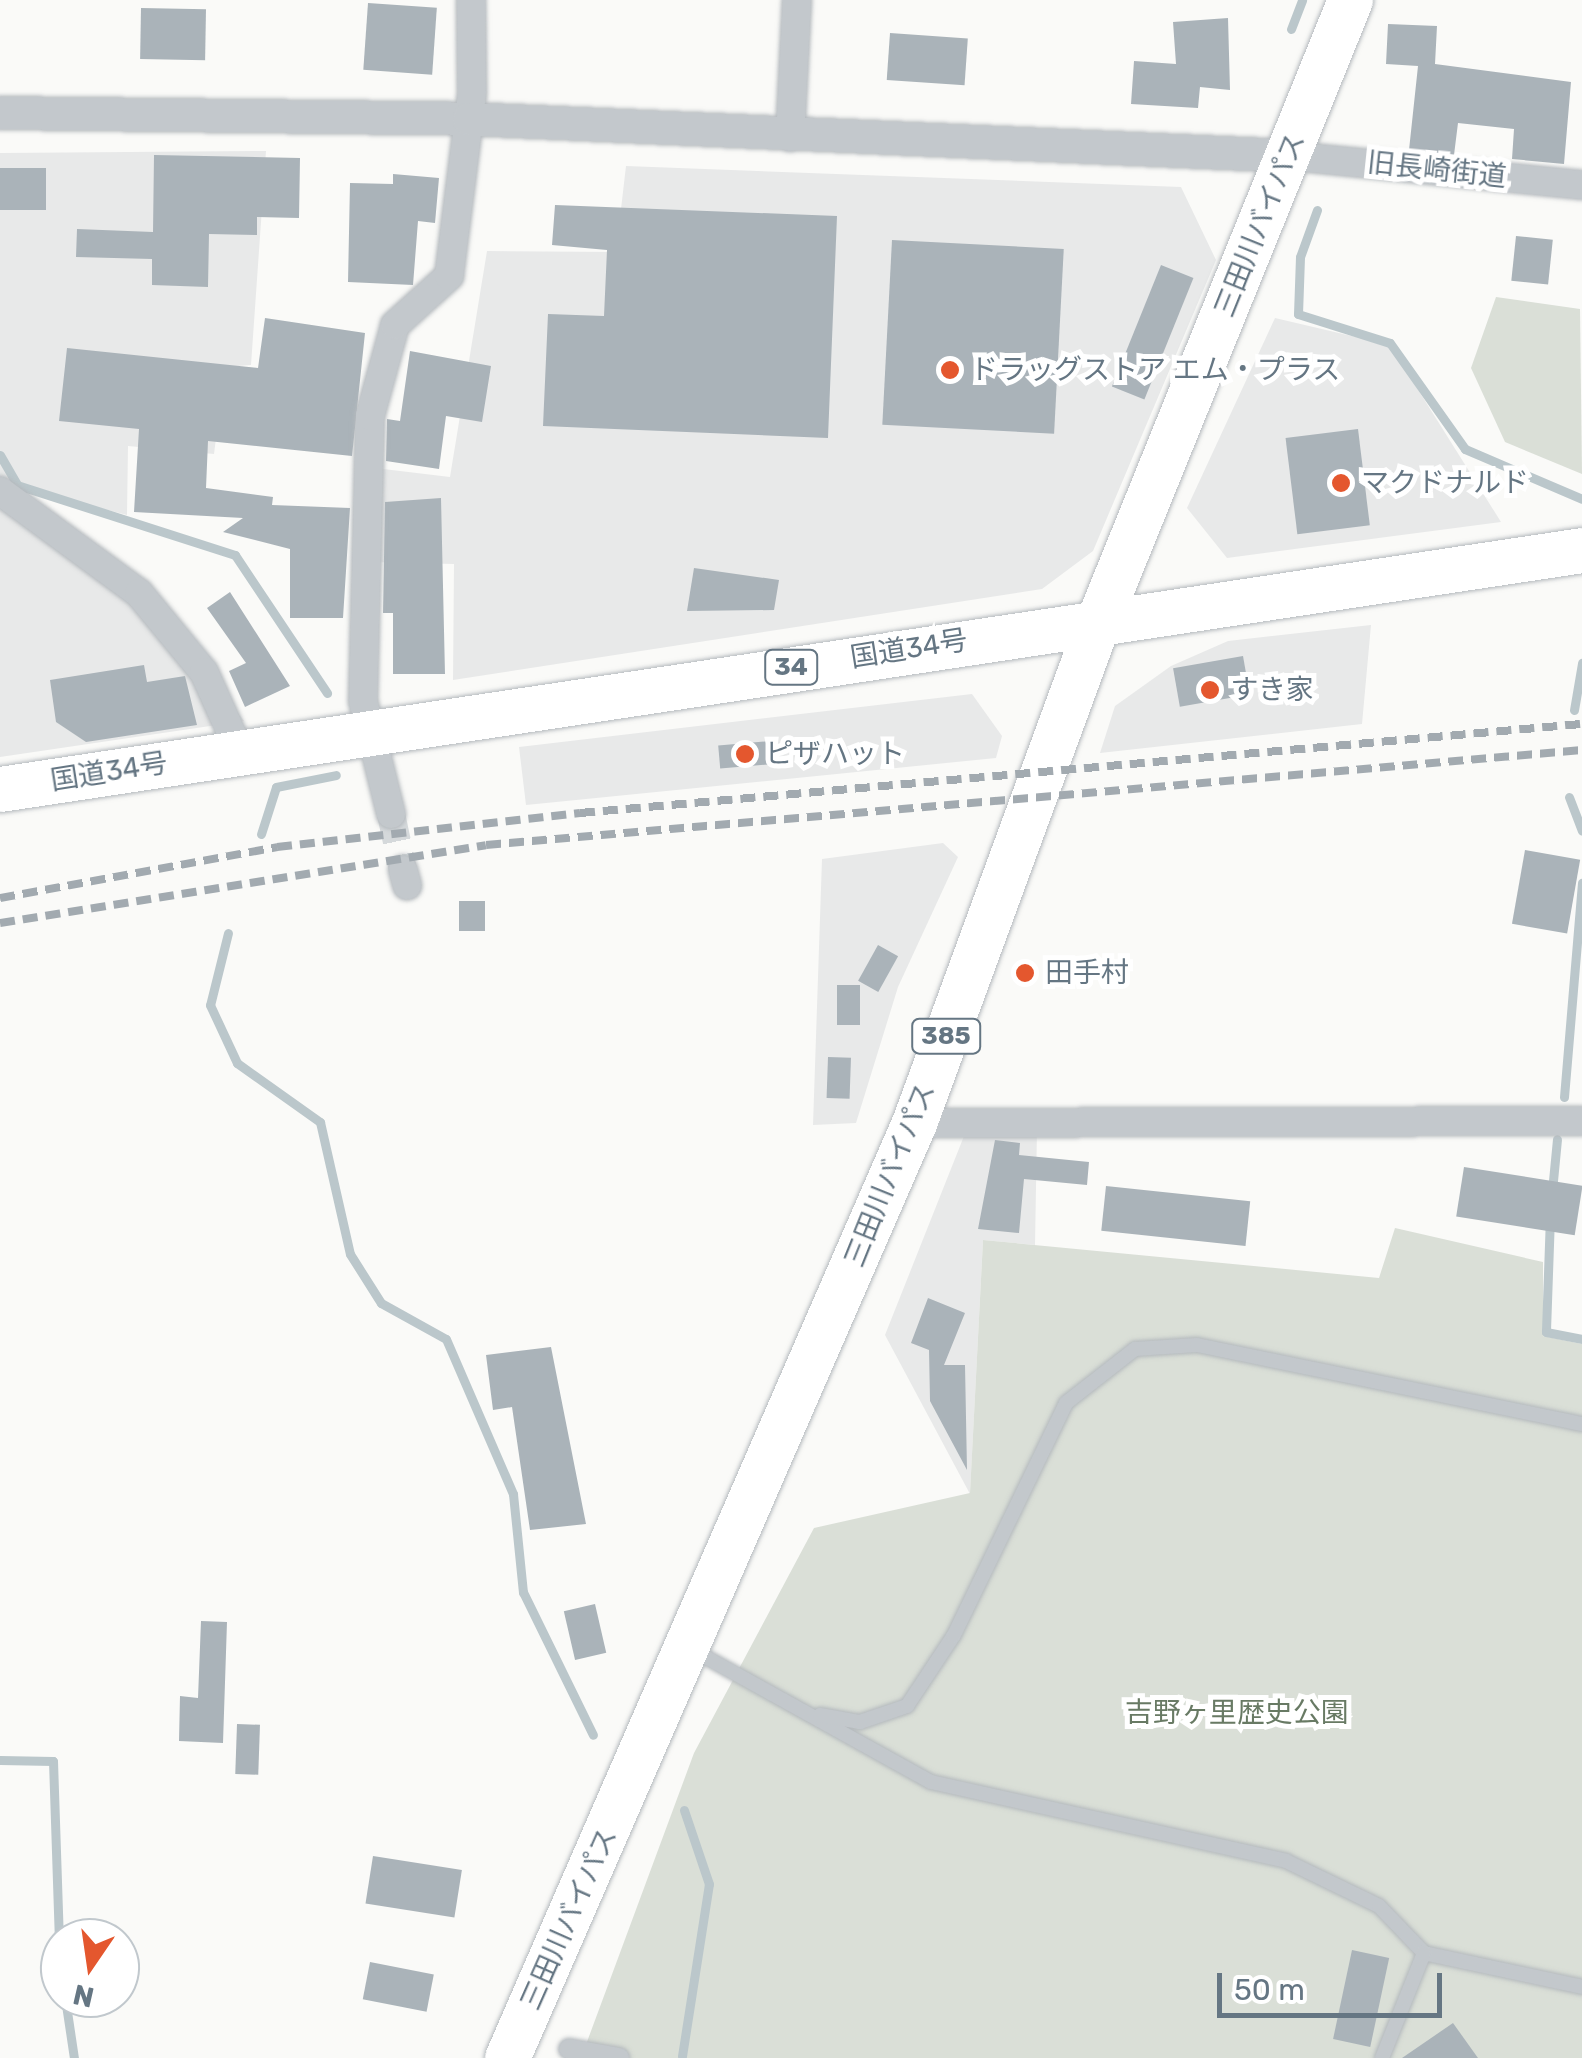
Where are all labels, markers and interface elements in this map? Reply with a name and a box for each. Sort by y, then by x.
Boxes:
street label: 三田川バイパス [1208,128,1312,322]
street label: 旧長崎街道 [1366,146,1508,194]
place label: ドラッグストア エム・プラス [970,353,1341,387]
marker: ドラッグストア エム・プラス [939,359,961,381]
place label: マクドナルド [1361,466,1529,500]
marker: マクドナルド [1330,472,1352,494]
street label: 国道34号 [848,623,970,675]
road number: 34 [764,647,818,687]
place label: すき家 [1230,673,1314,707]
marker: すき家 [1199,679,1221,701]
place label: ピザハット [765,737,905,771]
marker: ピザハット [734,743,756,765]
street label: 国道34号 [48,746,170,798]
place label: 田手村 [1045,956,1129,990]
marker: 田手村 [1014,962,1036,984]
road number: 385 [911,1016,981,1056]
street label: 三田川バイパス [838,1078,942,1272]
park label: 吉野ヶ里歴史公園 [1125,1696,1349,1730]
street label: 三田川バイパス [514,1823,624,2015]
north arrow [40,1918,140,2018]
scale bar [1222,1953,1447,2015]
text: 50 m [1234,1972,1305,2008]
text: N [70,1977,97,2014]

